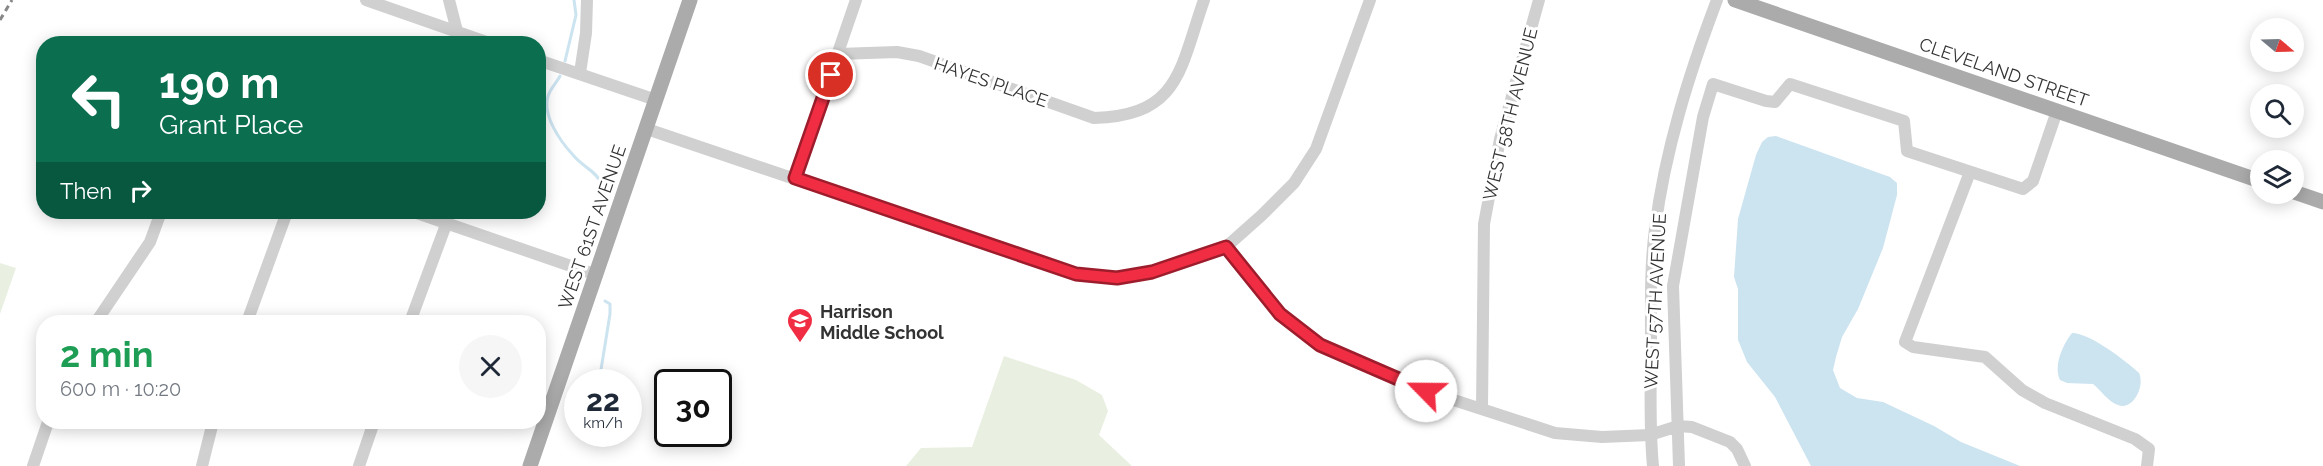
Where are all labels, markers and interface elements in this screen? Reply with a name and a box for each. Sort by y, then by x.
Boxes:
north arrow [2250,18,2304,72]
map controls [2250,18,2304,204]
street label: WEST 58TH AVENUE [1478,26,1542,202]
street label: CLEVELAND STREET [1917,33,2091,111]
pin [805,49,856,100]
street label: HAYES PLACE [931,53,1051,111]
icon: arrive [814,58,847,91]
text: 190 m [159,59,279,108]
icon: left [60,60,138,138]
button: search [2250,84,2304,138]
text: Grant Place [159,109,303,140]
street label: WEST 61ST AVENUE [554,142,630,312]
button: layers [2250,150,2304,204]
icon: right [124,174,157,207]
text: Then [60,178,112,204]
street label: WEST 57TH AVENUE [1640,213,1670,389]
place label: Harrison Middle School [820,301,944,343]
school or university icon: Harrison Middle School [785,306,815,344]
text: 2 min [60,333,153,375]
button: close [459,335,522,398]
position arrow [1394,359,1458,423]
speed limit sign: 30 [654,369,732,447]
text: 600 m · 10:20 [60,377,181,401]
text: 22 [586,383,620,418]
text: km/h [583,414,623,432]

